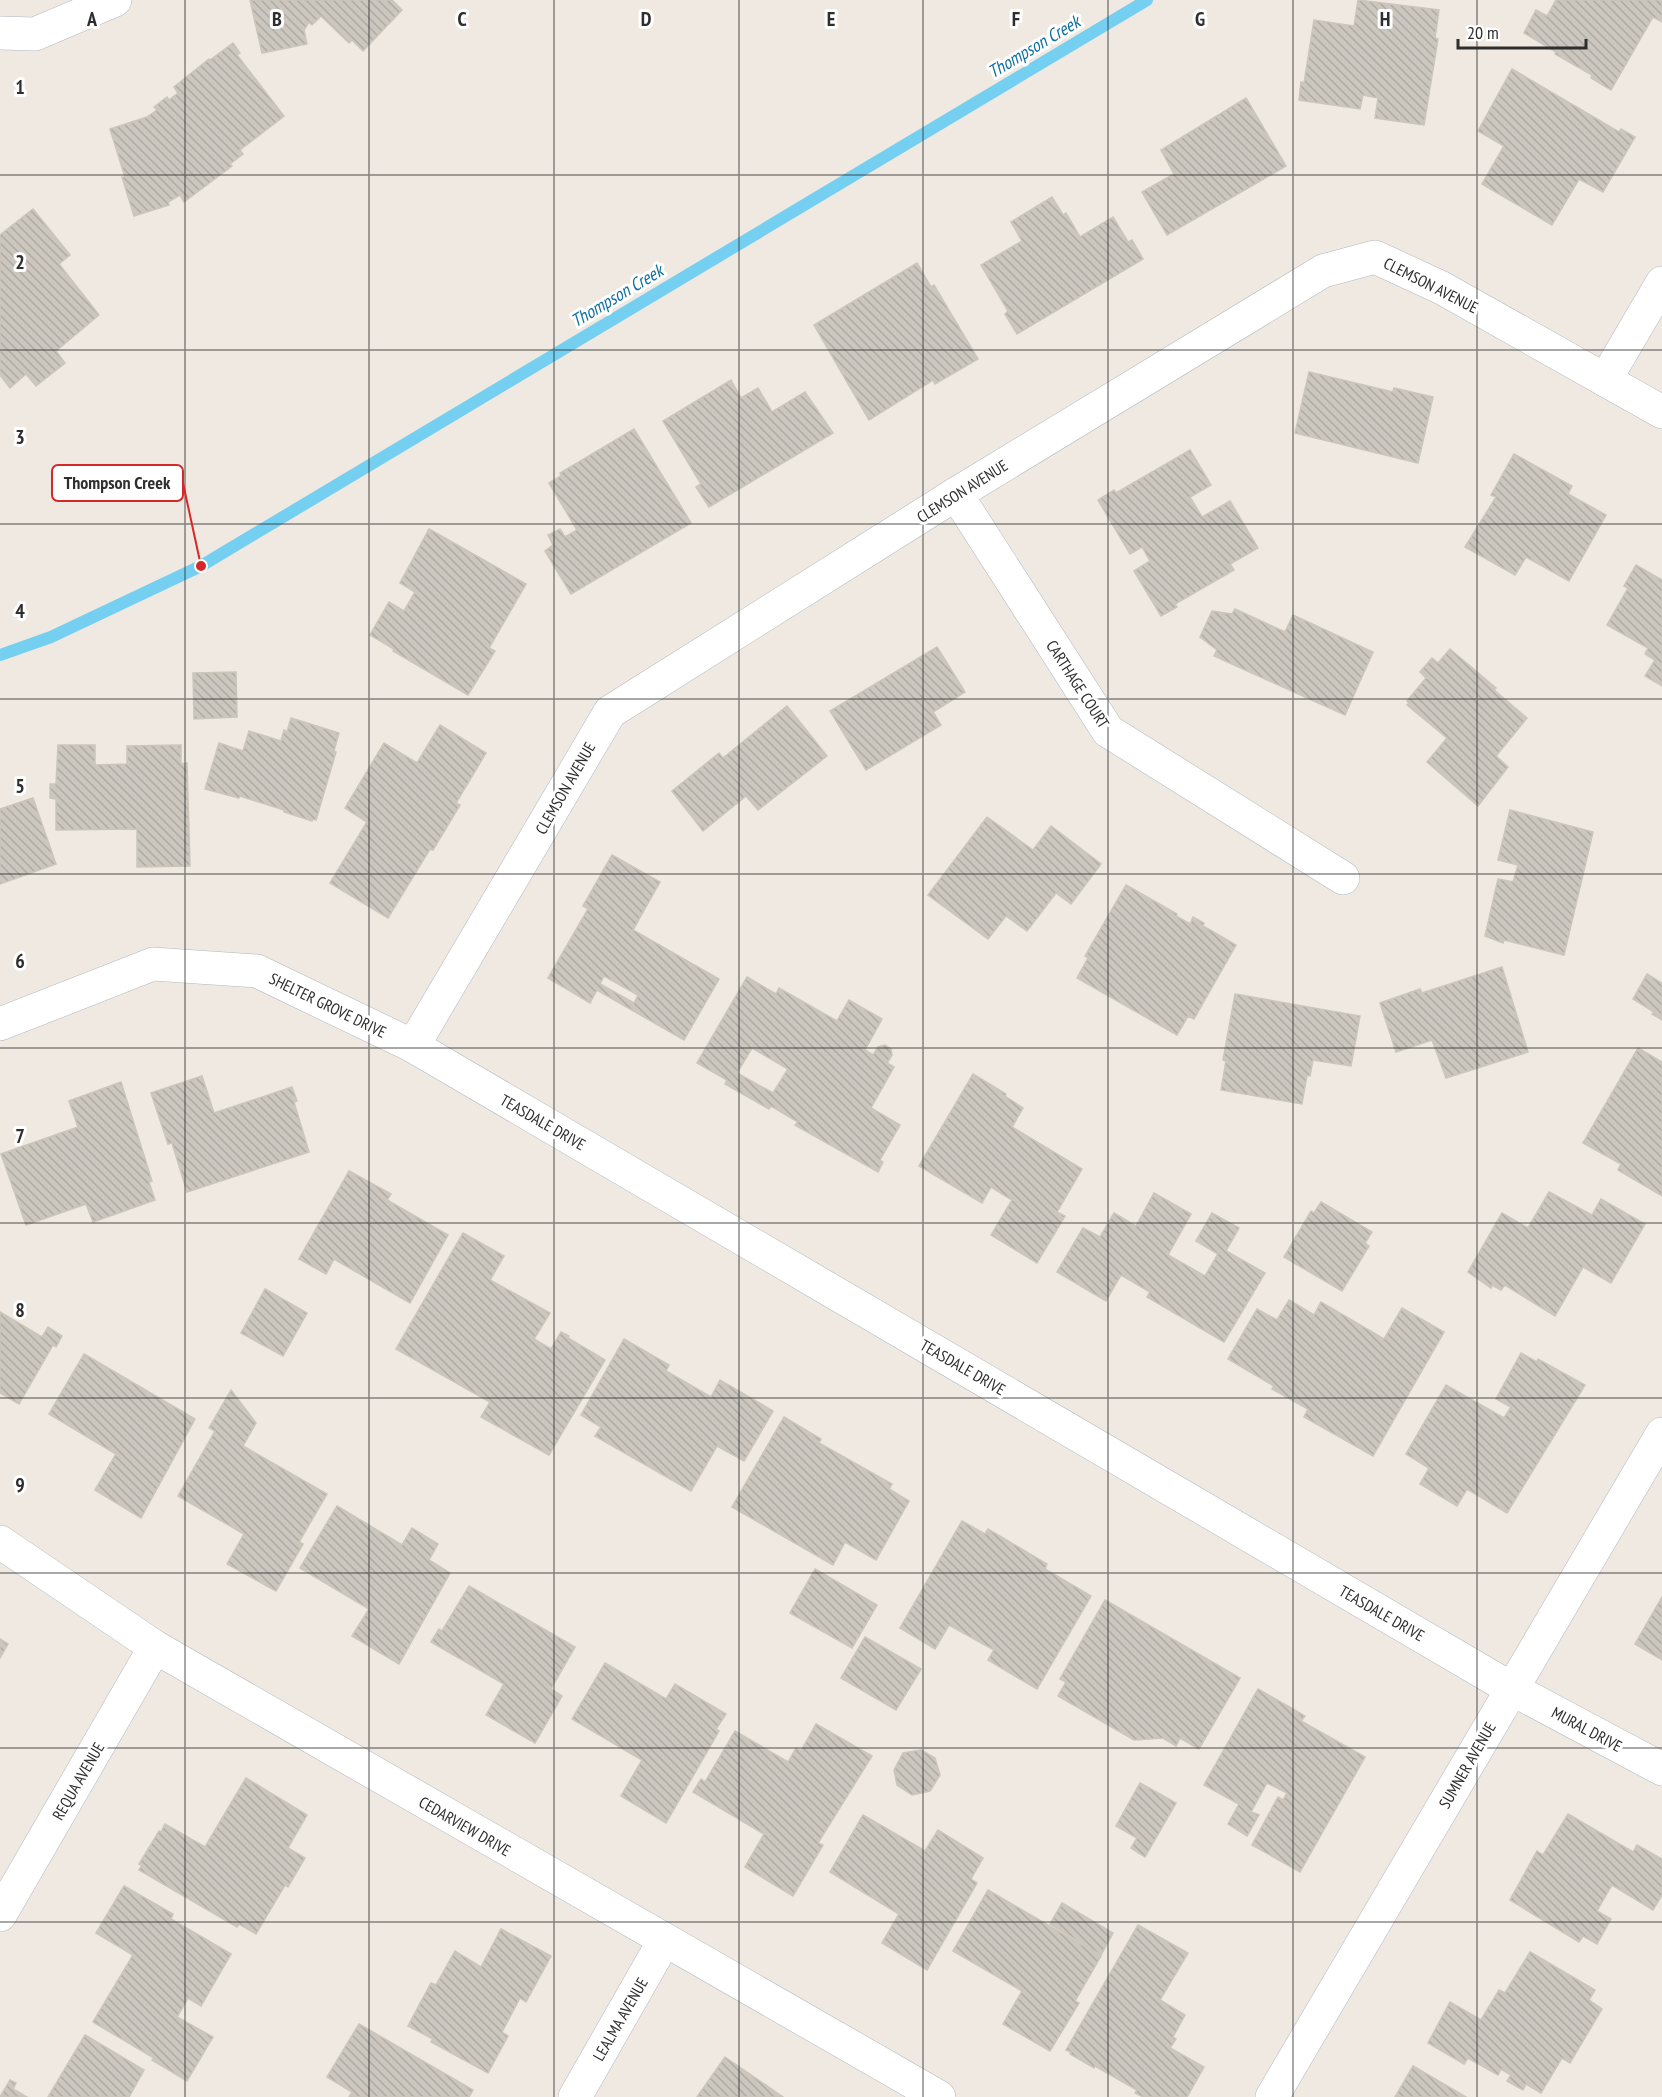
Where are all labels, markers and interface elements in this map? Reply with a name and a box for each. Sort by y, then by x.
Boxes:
text: A [86,6,98,32]
text: B [272,6,282,32]
text: C [457,6,467,32]
text: D [641,6,652,32]
text: E [827,6,835,32]
text: F [1012,6,1020,32]
text: G [1195,6,1205,32]
text: H [1380,6,1390,32]
water label: Thompson Creek [983,9,1086,83]
scale bar [1458,12,1586,50]
text: 20 m [1467,21,1499,44]
text: 1 [15,74,25,100]
text: 2 [15,249,25,275]
street label: CLEMSON AVENUE [1380,253,1482,317]
water label: Thompson Creek [566,258,669,332]
text: 3 [15,424,25,450]
street label: CLEMSON AVENUE [913,455,1011,527]
callout: Thompson Creek [52,465,183,501]
text: Thompson Creek [64,471,171,494]
text: 4 [15,598,25,624]
street label: CARTHAGE COURT [1042,636,1114,732]
street label: CLEMSON AVENUE [531,738,600,838]
text: 5 [15,773,25,799]
text: 6 [15,948,25,974]
street label: SHELTER GROVE DRIVE [266,968,390,1042]
street label: TEASDALE DRIVE [497,1090,589,1154]
text: 7 [15,1123,25,1149]
text: 8 [15,1297,25,1323]
street label: TEASDALE DRIVE [917,1335,1009,1399]
text: 9 [15,1472,25,1498]
street label: TEASDALE DRIVE [1336,1581,1428,1645]
street label: MURAL DRIVE [1548,1702,1626,1756]
street label: SUMNER AVENUE [1434,1718,1500,1812]
street label: REQUA AVENUE [48,1738,108,1824]
street label: CEDARVIEW DRIVE [415,1792,515,1860]
street label: LEALMA AVENUE [588,1974,652,2064]

